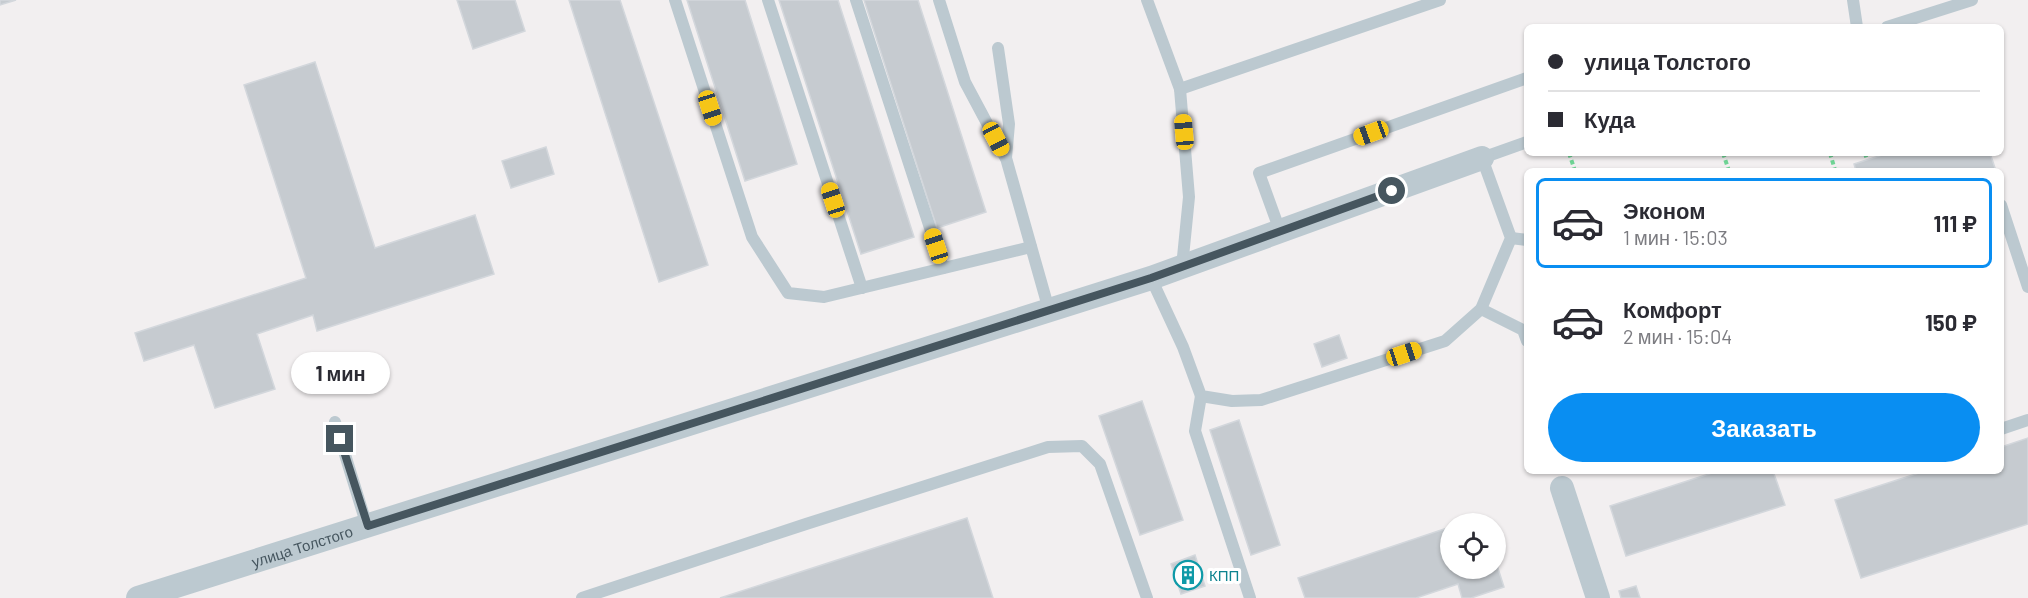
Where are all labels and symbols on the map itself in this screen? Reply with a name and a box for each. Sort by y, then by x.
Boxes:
car [696,88,724,128]
car [1173,113,1195,151]
car [1351,118,1391,148]
car [980,119,1012,159]
route start [1378,177,1405,204]
car [819,180,847,220]
car [922,226,950,266]
car [1384,340,1424,368]
callout: 1 мин [290,352,389,394]
route end [326,425,353,452]
street label: улица Толстого [249,522,355,571]
building icon: КПП [1172,559,1204,591]
place label: КПП [1209,566,1239,584]

